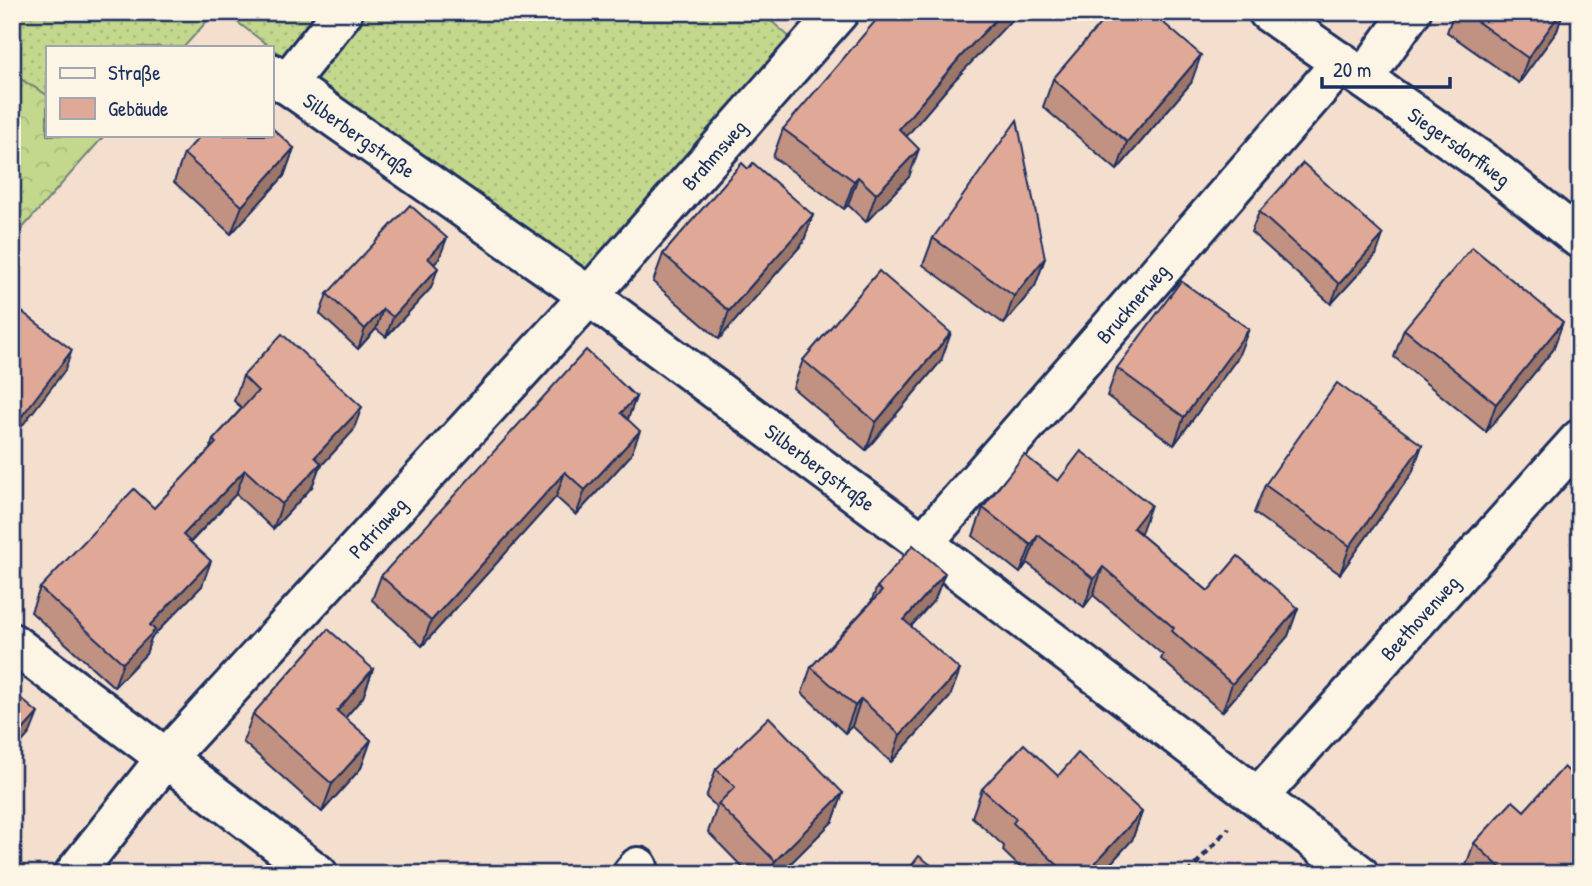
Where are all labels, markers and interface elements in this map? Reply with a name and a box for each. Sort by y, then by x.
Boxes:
legend [46,46,273,136]
scale bar [1322,46,1450,90]
text: 20 m [1333,55,1371,84]
text: Straße [108,58,161,87]
street label: Silberbergstraße [298,86,421,184]
text: Gebäude [108,94,168,123]
street label: Siegersdorffweg [1402,100,1517,193]
street label: Brahmsweg [674,113,753,196]
street label: Brucknerweg [1089,257,1175,349]
street label: Silberbergstraße [759,417,881,518]
street label: Patriaweg [342,490,413,564]
street label: Beethovenweg [1373,569,1466,667]

